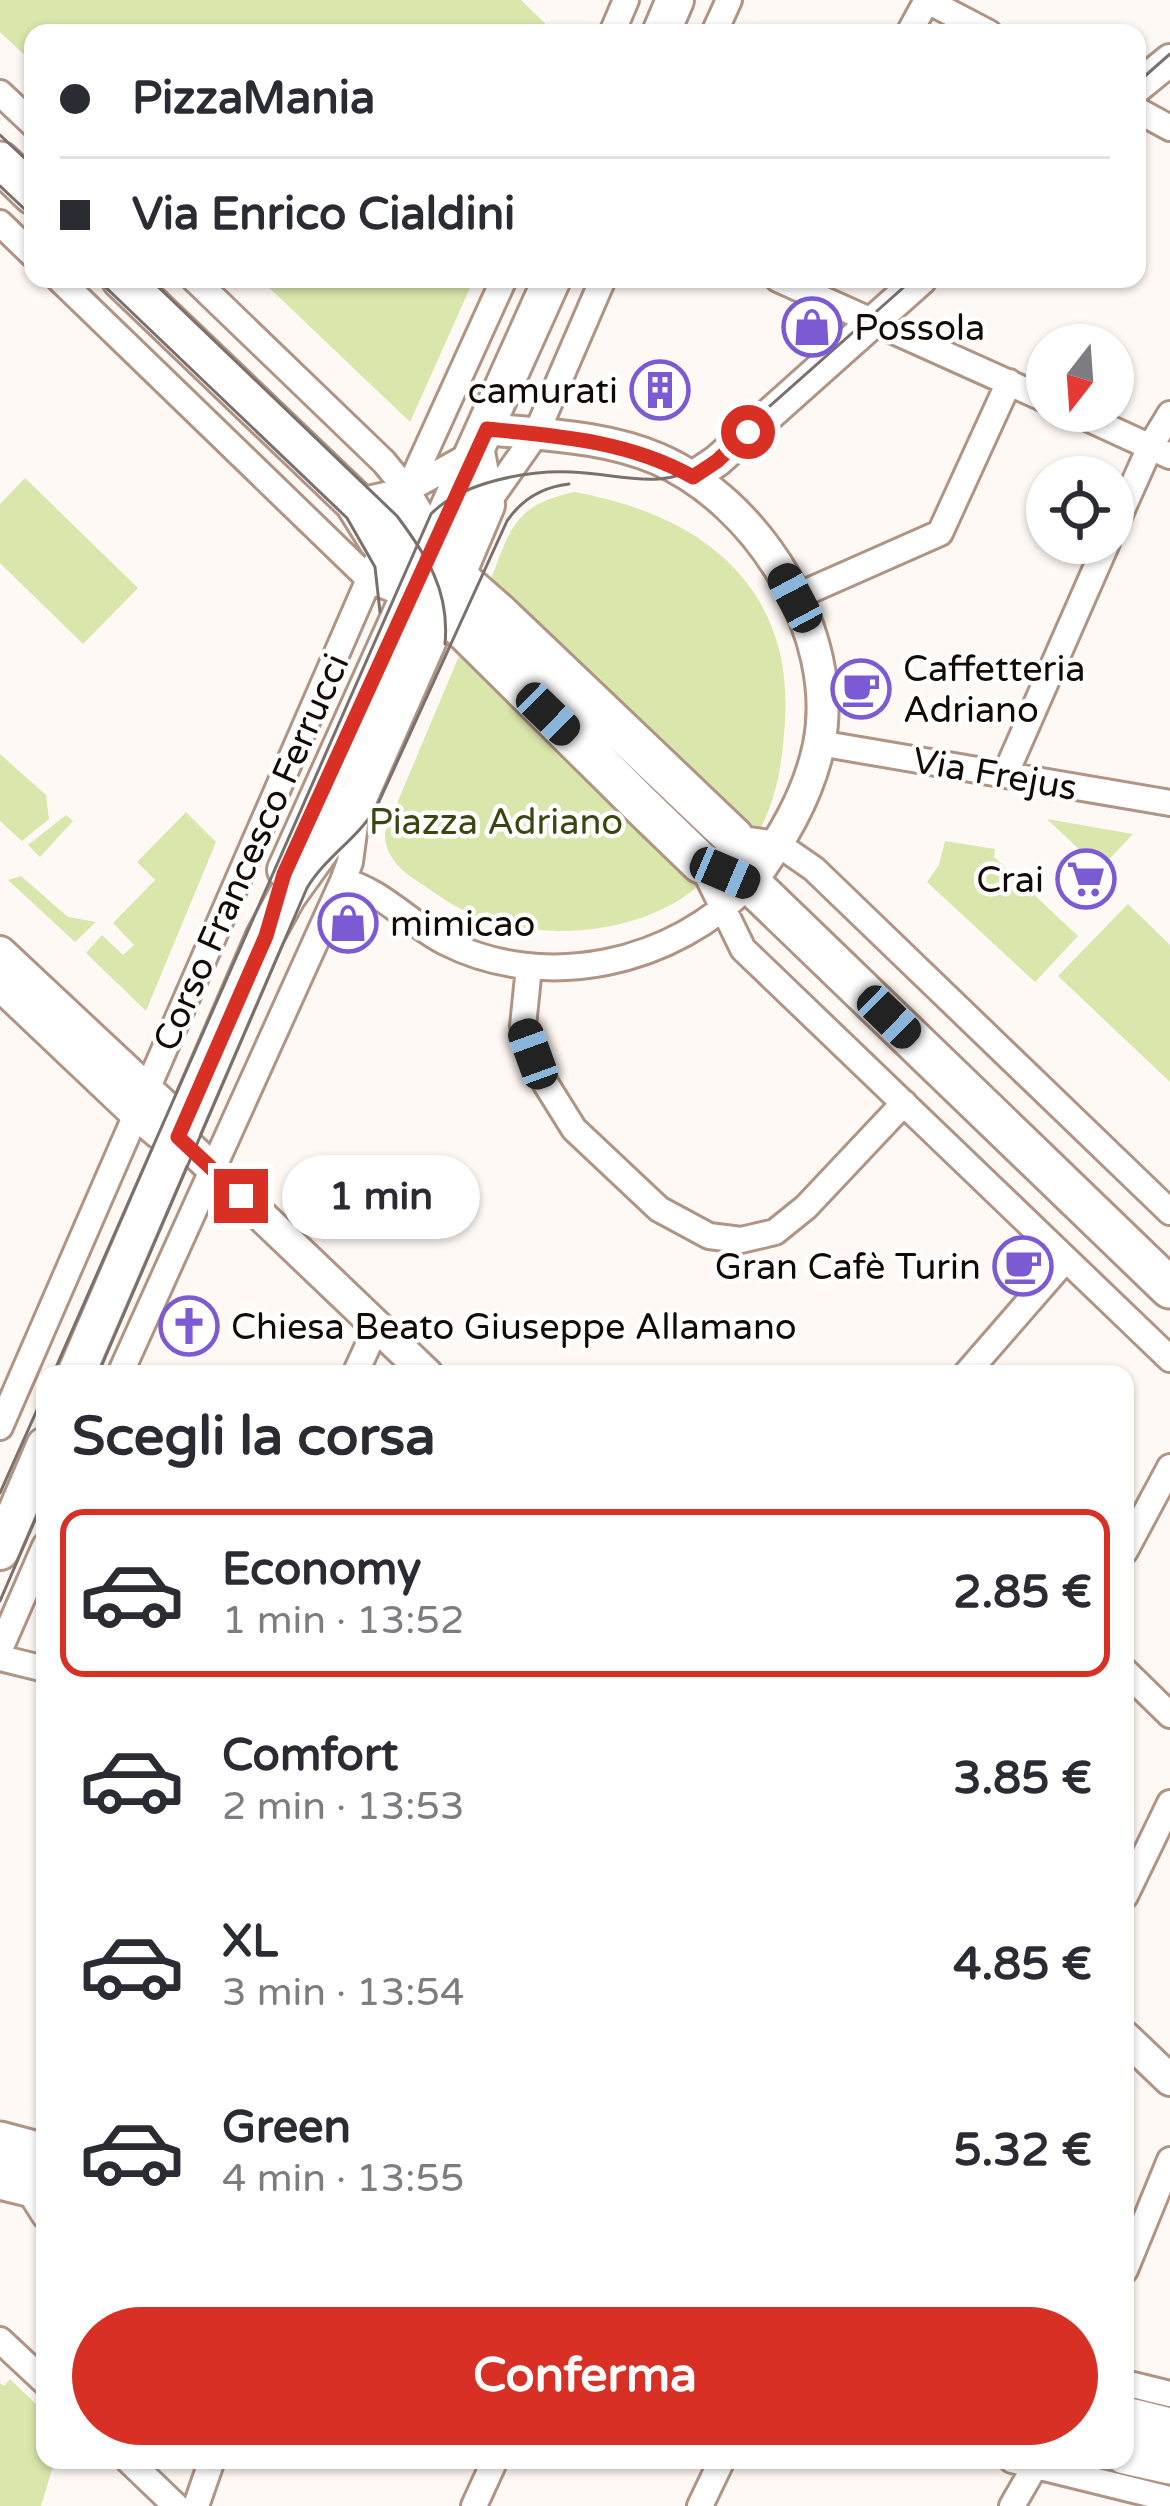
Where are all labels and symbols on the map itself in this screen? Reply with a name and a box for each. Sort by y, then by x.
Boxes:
shop icon: Possola [781,296,843,358]
place label: Possola [854,307,985,350]
north arrow [1026,324,1134,432]
building icon: camurati [629,359,691,421]
place label: camurati [467,370,618,413]
route start [721,405,775,459]
car [762,558,828,638]
street label: Corso Francesco Ferrucci [144,647,358,1058]
place label: Caffetteria Adriano [903,648,1086,732]
cafe icon: Caffetteria Adriano [830,658,892,720]
car [510,676,586,752]
street label: Via Frejus [909,739,1080,810]
park label: Piazza Adriano [369,801,623,844]
car [685,842,765,904]
supermarket icon: Crai [1055,848,1117,910]
place label: Crai [976,859,1044,902]
shop icon: mimicao [317,892,379,954]
place label: mimicao [390,903,535,946]
car [851,979,927,1055]
car [504,1014,562,1094]
callout: 1 min [283,1154,481,1238]
route end [214,1169,268,1223]
cafe icon: Gran Cafè Turin [992,1235,1054,1297]
place label: Gran Cafè Turin [715,1246,981,1289]
church icon: Chiesa Beato Giuseppe Allamano [158,1295,220,1357]
place label: Chiesa Beato Giuseppe Allamano [231,1306,797,1349]

